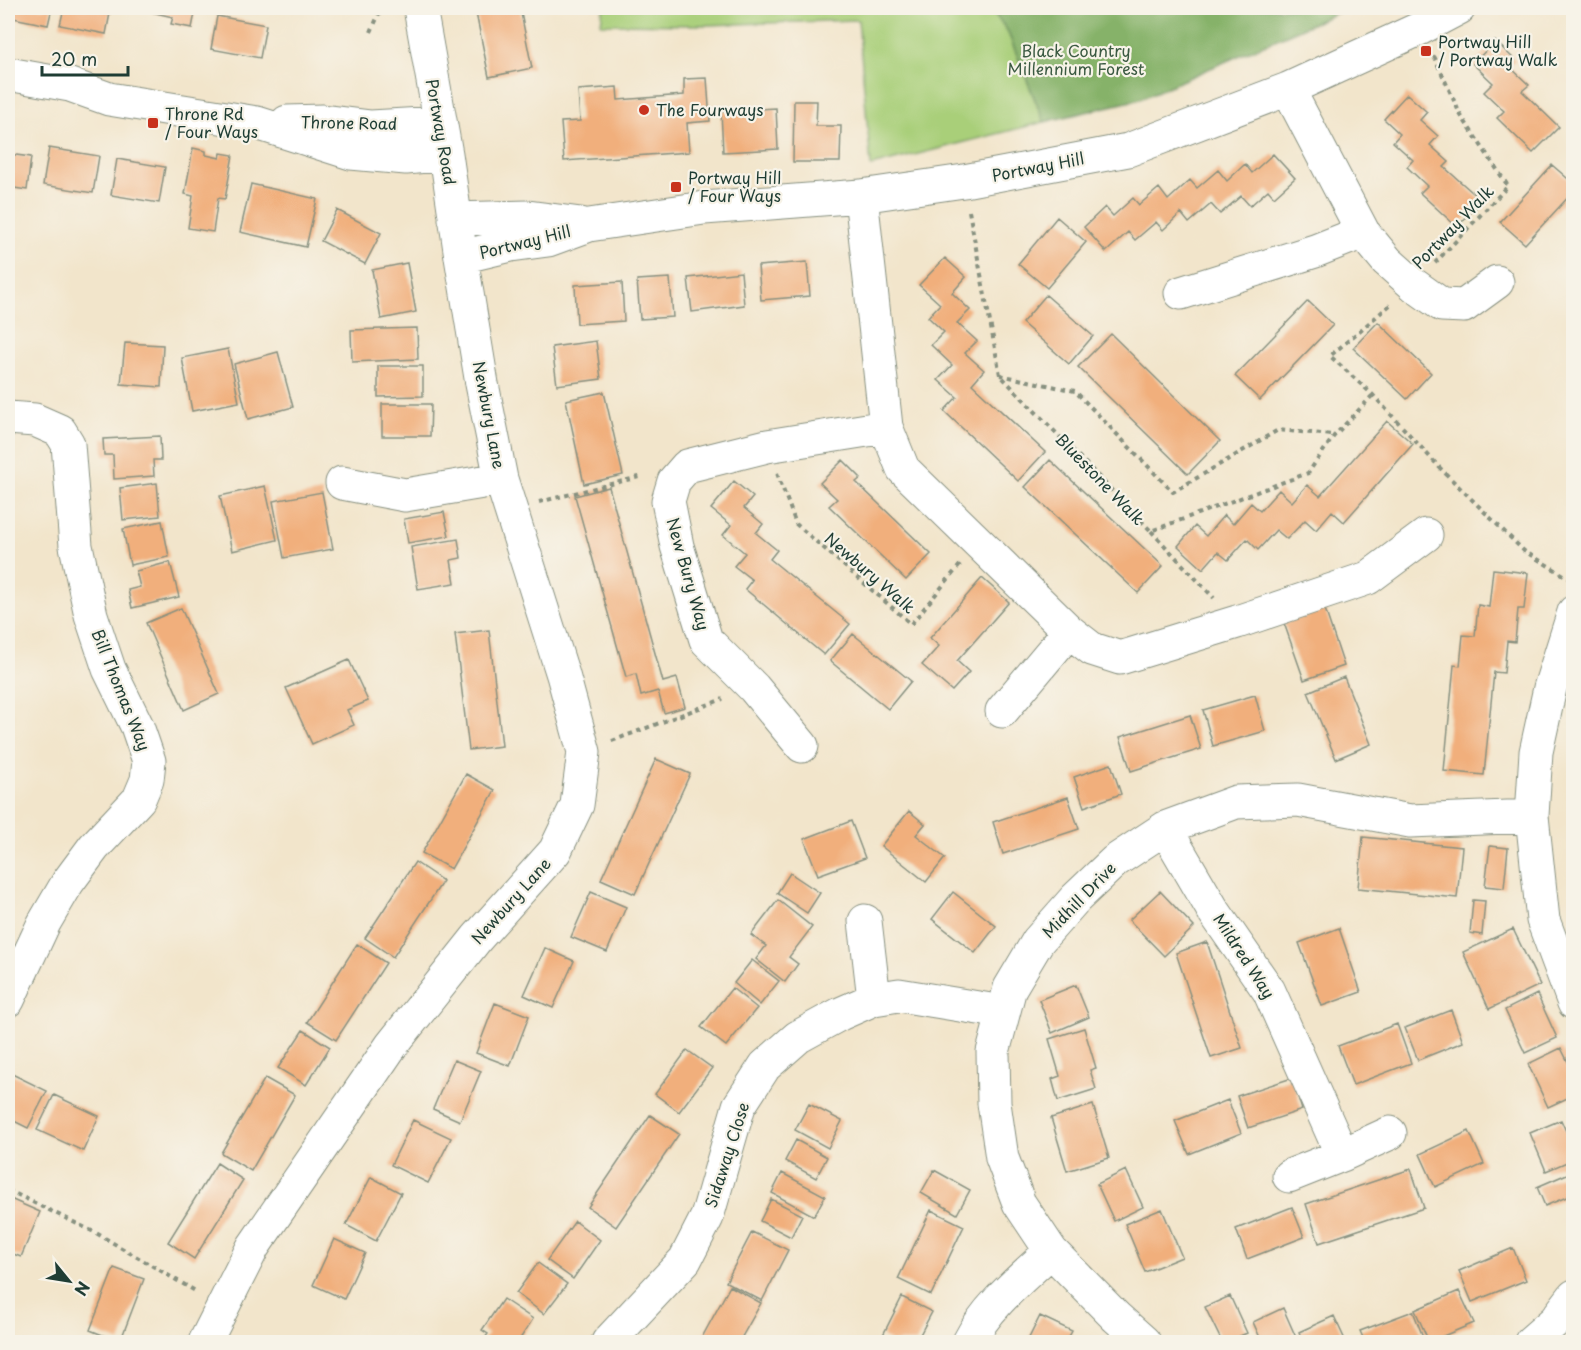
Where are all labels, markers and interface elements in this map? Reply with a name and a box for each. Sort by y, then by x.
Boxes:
place label: Portway Hill / Portway Walk [1438,29,1558,71]
park label: Black Country Millennium Forest [1008,38,1144,80]
scale bar [42,39,128,77]
marker: Portway Hill / Portway Walk [1419,44,1433,58]
text: 20 m [51,45,97,72]
street label: Portway Road [421,77,463,187]
place label: The Fourways [656,97,764,121]
place label: Throne Rd / Four Ways [165,101,258,143]
marker: The Fourways [637,103,651,117]
street label: Throne Road [301,109,397,135]
marker: Throne Rd / Four Ways [146,116,160,130]
street label: Portway Hill [990,145,1086,187]
place label: Portway Hill / Four Ways [688,165,781,207]
street label: Portway Walk [1406,179,1499,274]
marker: Portway Hill / Four Ways [669,180,683,194]
street label: Portway Hill [477,218,573,264]
street label: Newbury Lane [468,359,512,471]
street label: Bluestone Walk [1050,427,1151,530]
street label: New Bury Way [661,514,717,633]
street label: Newbury Walk [820,526,921,619]
street label: Bill Thomas Way [87,625,157,754]
street label: Newbury Lane [465,852,556,949]
street label: Midhill Drive [1036,856,1121,943]
street label: Mildred Way [1208,908,1281,1003]
street label: Sidaway Close [698,1099,754,1211]
north arrow [39,1251,99,1311]
text: N [69,1278,96,1300]

